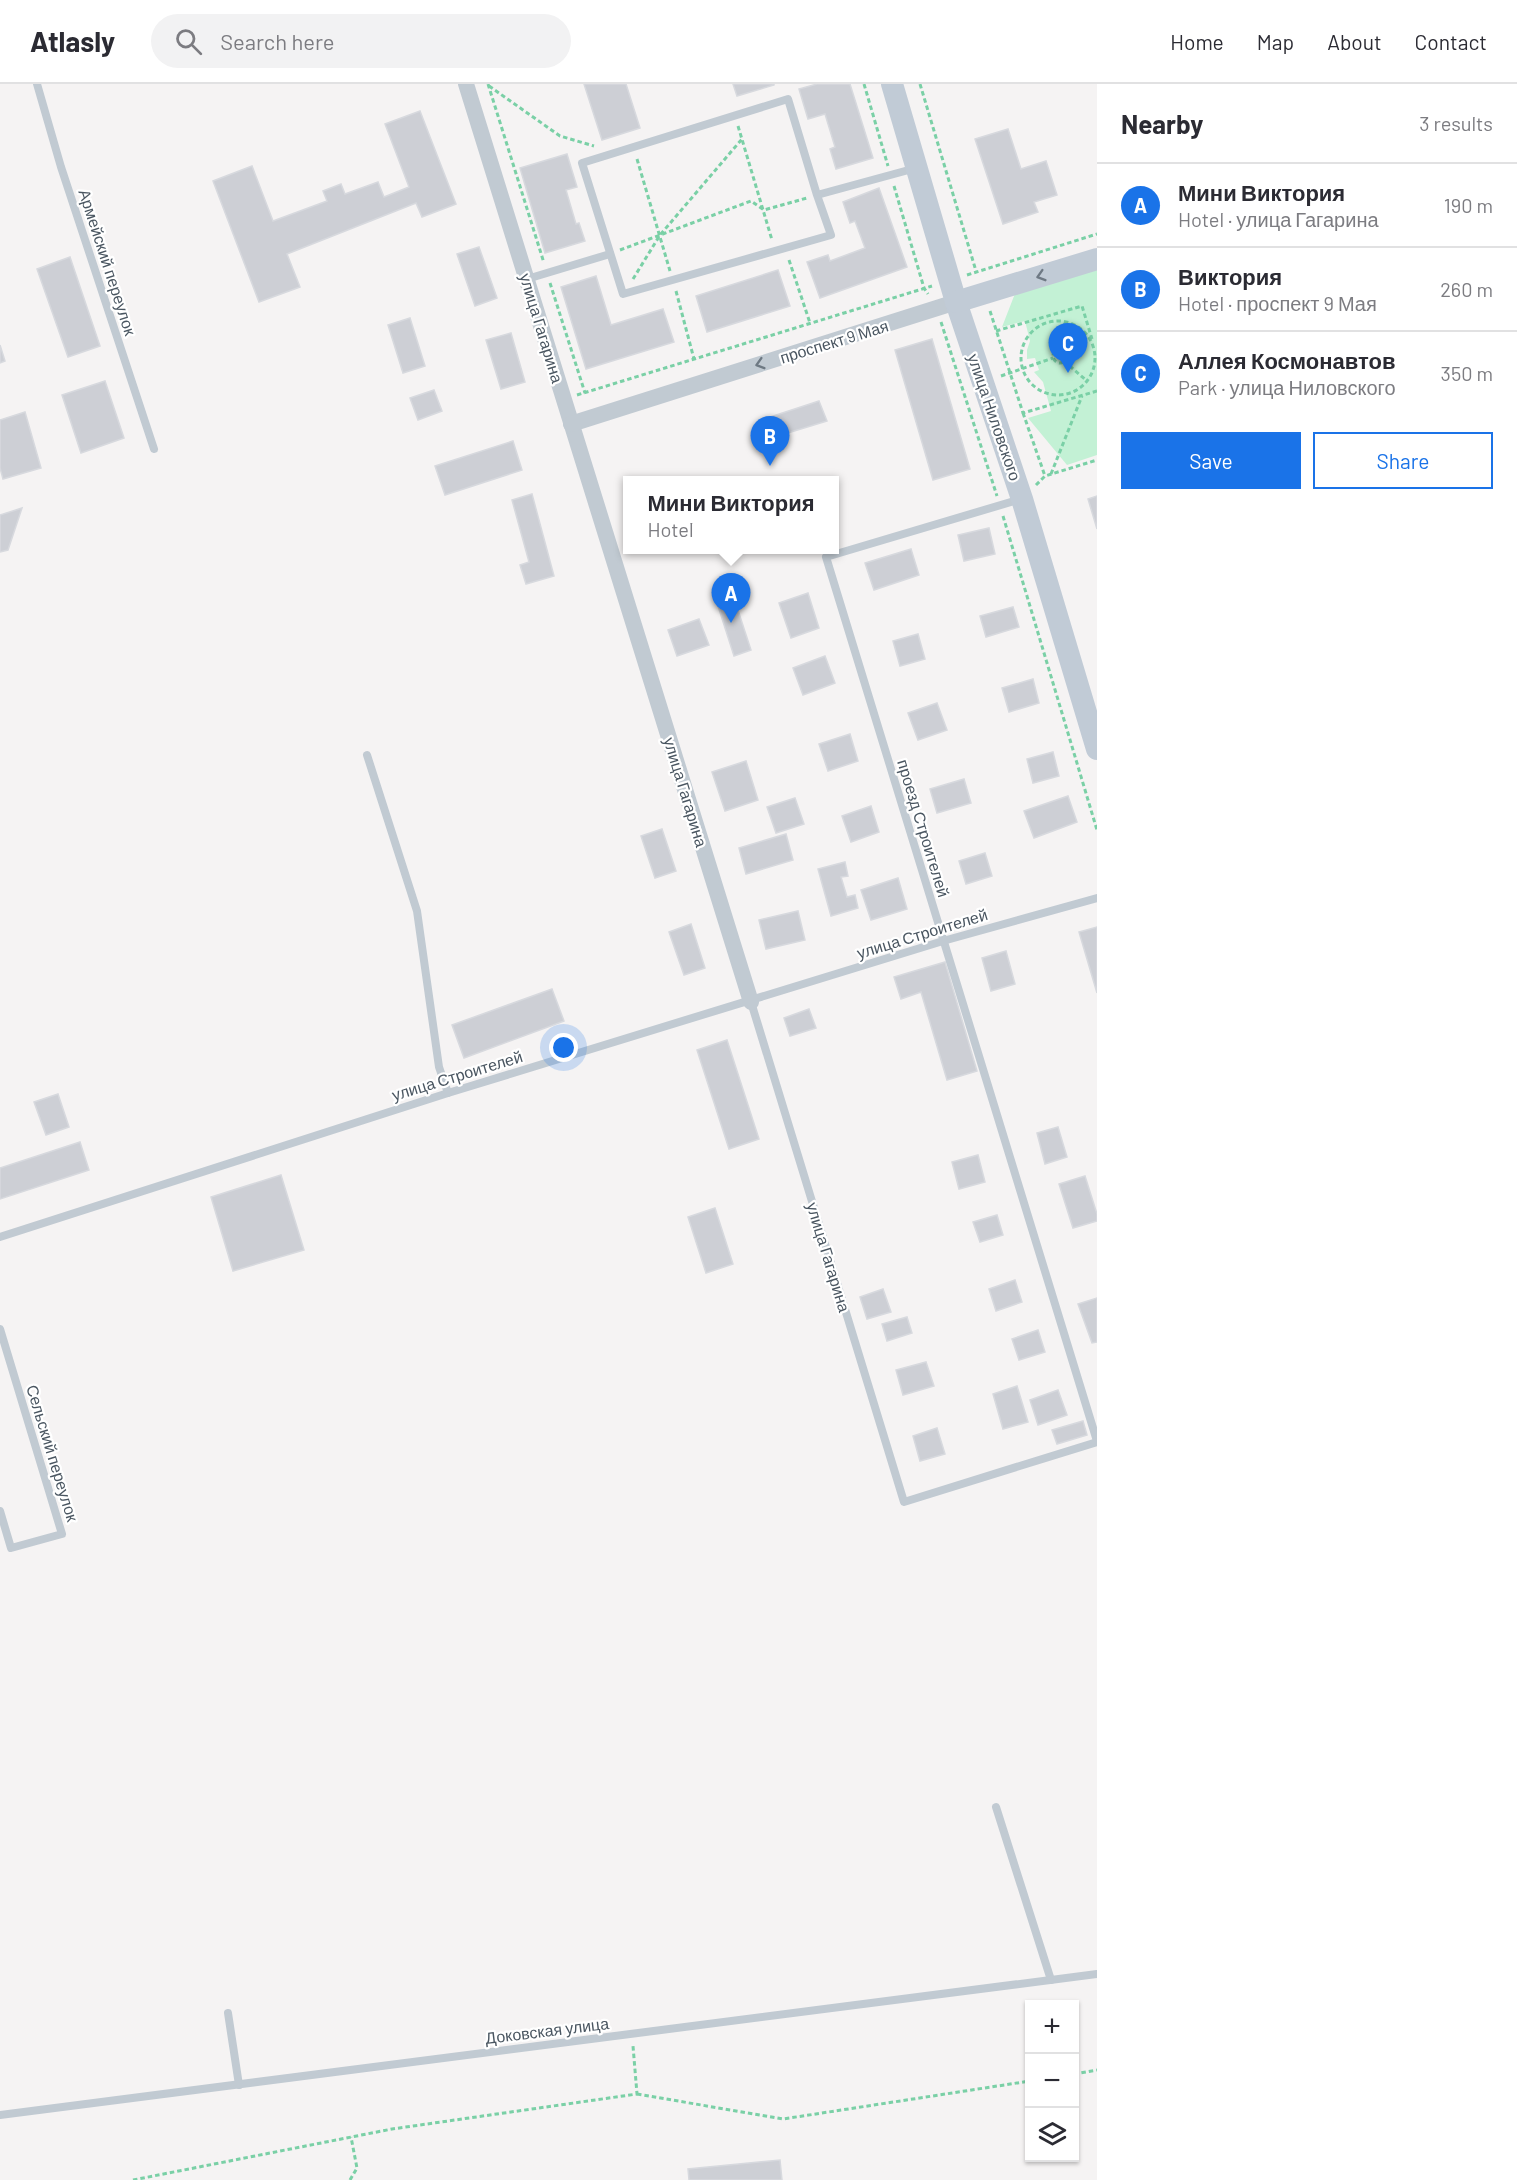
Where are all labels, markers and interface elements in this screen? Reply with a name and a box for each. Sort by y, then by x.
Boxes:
search box [151,14,571,68]
text: Atlasly [30,24,115,58]
icon: search [172,25,205,58]
text: Search here [220,28,335,54]
text: Home [1170,29,1224,54]
text: Map [1257,29,1294,54]
text: About [1327,29,1382,54]
text: Contact [1415,29,1487,54]
text: Nearby [1121,108,1203,139]
text: 3 results [1419,111,1493,135]
text: Мини Виктория [1178,179,1345,205]
street label: Армейский переулок [75,186,141,339]
text: A [1134,193,1147,217]
text: 190 m [1444,193,1493,217]
text: Hotel · улица Гагарина [1178,207,1379,231]
text: Виктория [1178,263,1282,289]
one-way arrow [1036,269,1047,281]
street label: улица Гагарина [516,271,568,385]
text: B [1134,277,1147,301]
text: 260 m [1440,277,1493,301]
text: Hotel · проспект 9 Мая [1178,291,1377,315]
street label: проспект 9 Мая [778,315,890,367]
pin: C [1048,324,1088,373]
text: Аллея Космонавтов [1178,347,1395,373]
street label: улица Ниловского [964,351,1026,483]
one-way arrow [755,357,766,369]
text: C [1134,361,1147,385]
text: 350 m [1441,361,1493,385]
text: Park · улица Ниловского [1178,375,1396,399]
pin: B [750,416,790,466]
button: Save [1121,432,1301,489]
button: Share [1313,432,1493,489]
popup [623,476,839,554]
text: Мини Виктория [647,489,815,515]
text: Hotel [647,517,694,541]
pin: A [712,574,750,623]
street label: улица Гагарина [660,735,712,849]
street label: проезд Строителей [894,757,954,899]
street label: улица Строителей [854,904,990,962]
your location [549,1033,578,1062]
street label: улица Строителей [389,1046,525,1104]
street label: улица Гагарина [803,1200,855,1314]
street label: Сельский переулок [23,1382,83,1525]
map controls [1025,2000,1079,2162]
button: + [1025,2000,1079,2054]
street label: Доковская улица [484,2013,610,2047]
button: − [1025,2054,1079,2108]
button: layers [1025,2108,1079,2162]

